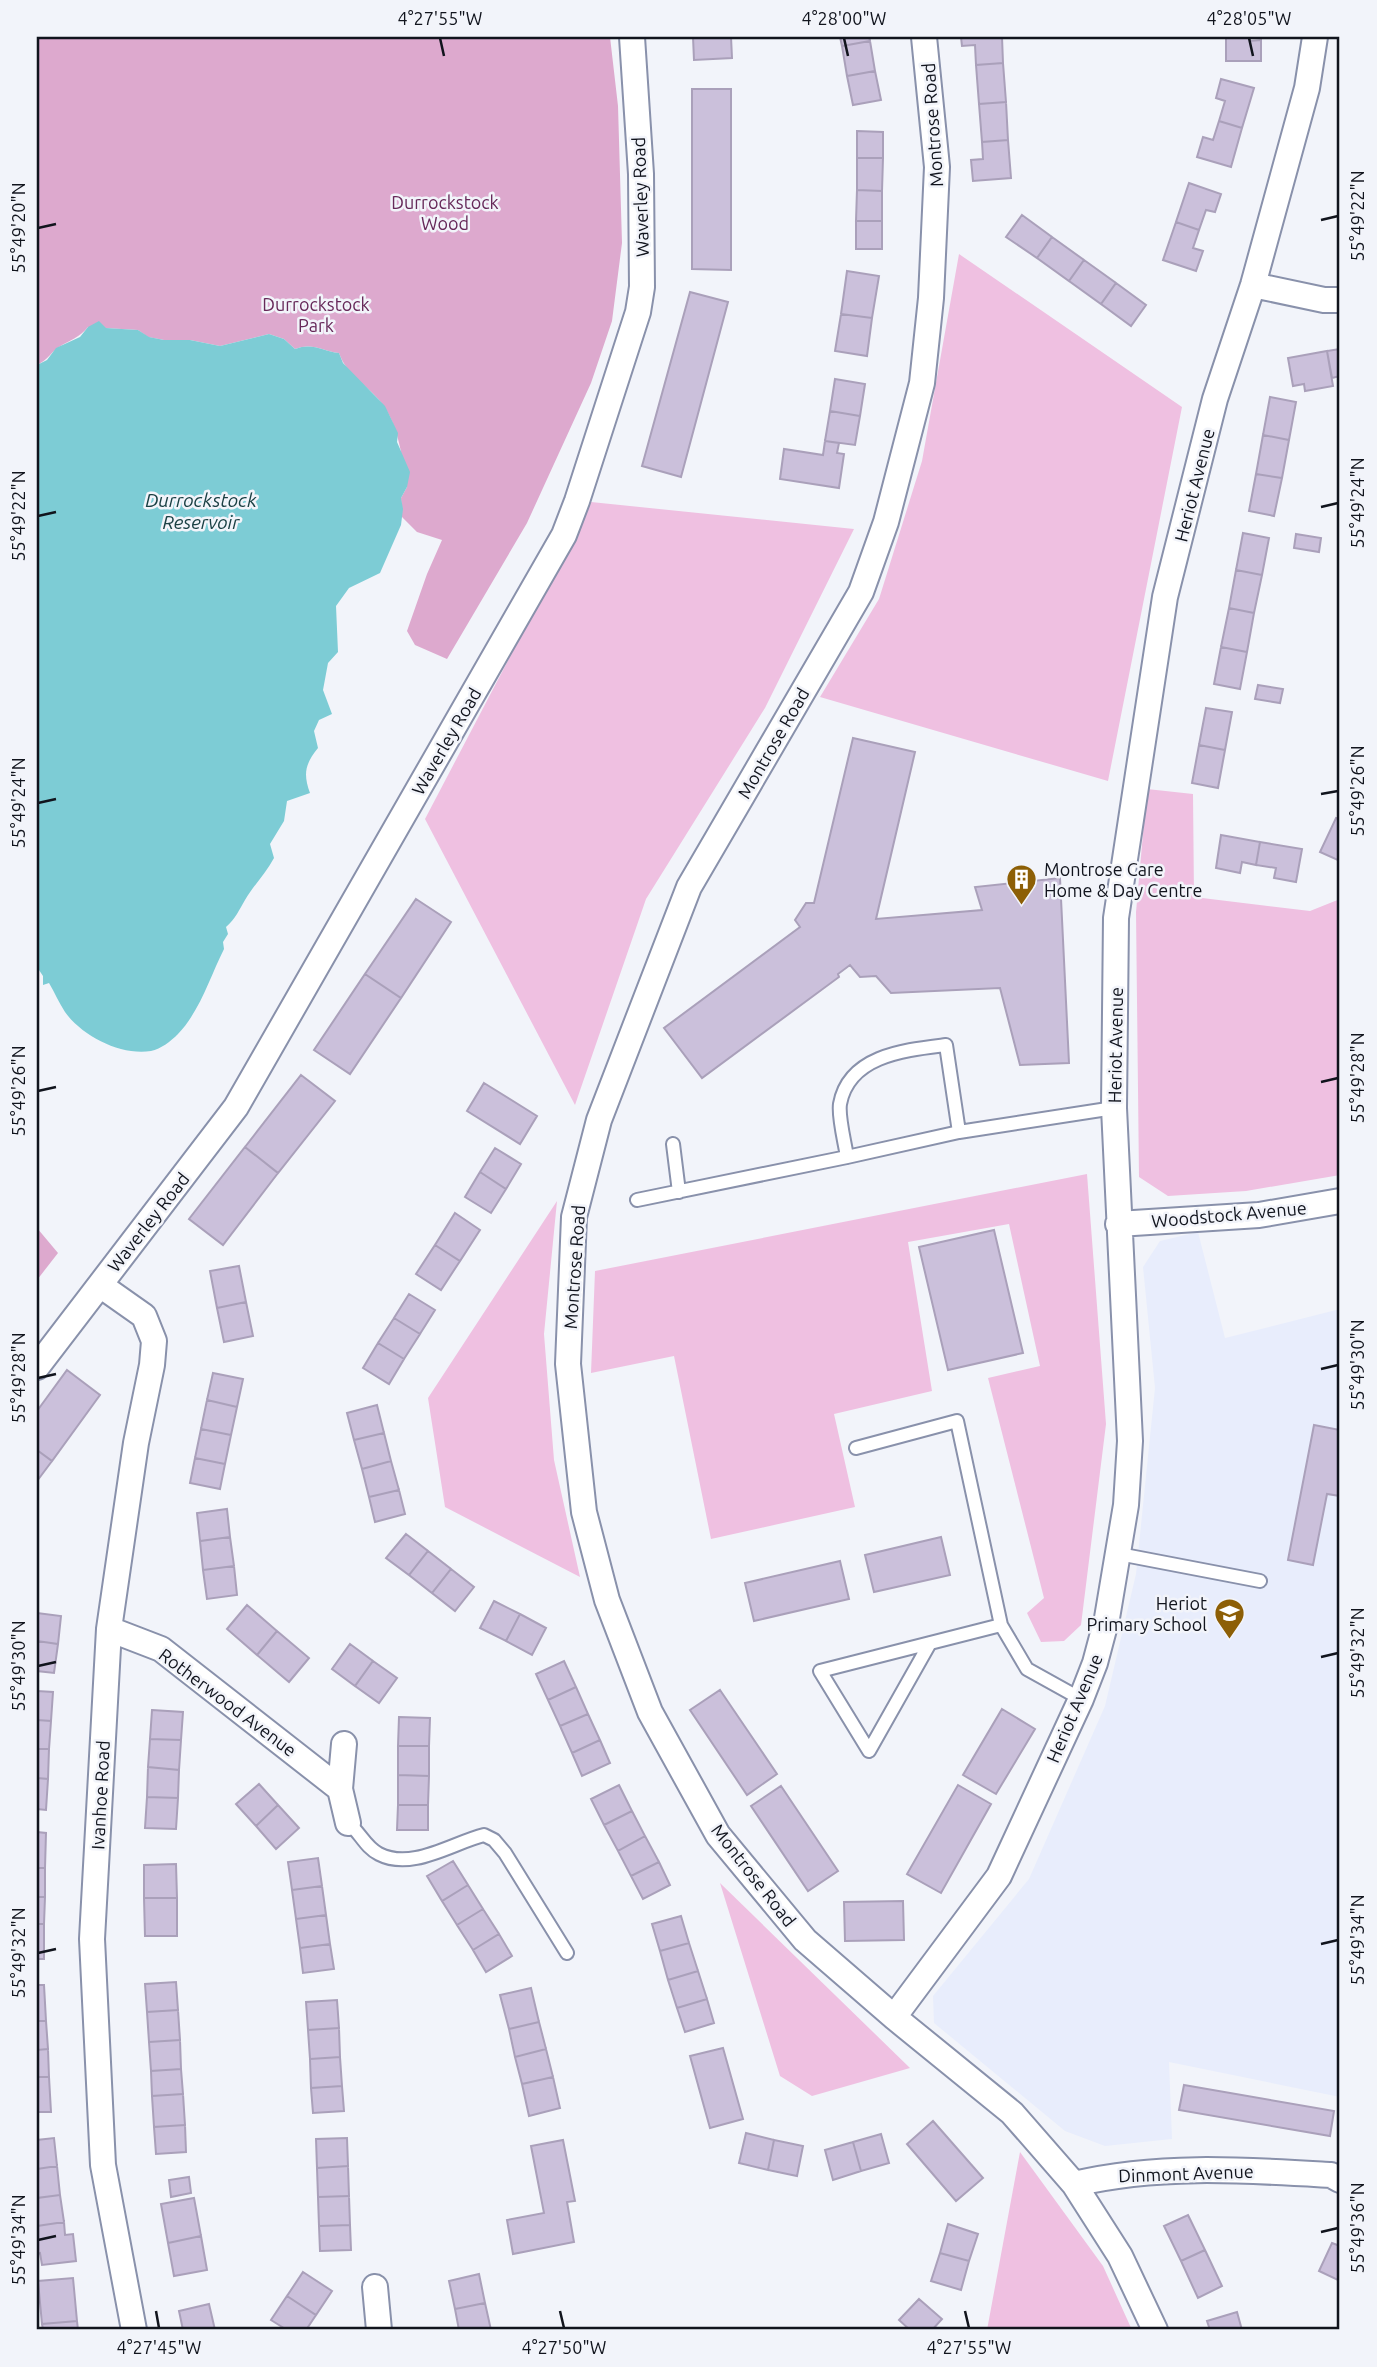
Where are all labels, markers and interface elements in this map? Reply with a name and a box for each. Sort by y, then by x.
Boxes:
text: 4°27'55"W [398,8,483,28]
text: 4°28'00"W [802,8,887,28]
text: 4°28'05"W [1207,8,1292,28]
street label: Montrose Road [918,62,946,188]
street label: Waverley Road [628,137,652,257]
text: 55°49'22"N [1347,170,1367,262]
text: 55°49'20"N [8,182,28,274]
park label: Durrockstock Wood [391,192,499,233]
park label: Durrockstock Park [262,294,370,335]
street label: Heriot Avenue [1170,426,1218,544]
text: 55°49'24"N [1347,457,1367,549]
text: 55°49'22"N [8,470,28,562]
water label: Durrockstock Reservoir [145,489,257,533]
street label: Waverley Road [407,684,485,798]
street label: Montrose Road [733,684,813,802]
text: 55°49'26"N [1347,745,1367,837]
text: 55°49'24"N [8,757,28,849]
place label: Montrose Care Home & Day Centre [1044,859,1202,900]
building icon: Montrose Care Home & Day Centre [1004,862,1038,906]
street label: Heriot Avenue [1104,987,1126,1103]
text: 55°49'28"N [1347,1032,1367,1124]
text: 55°49'26"N [8,1045,28,1137]
street label: Waverley Road [103,1169,193,1275]
street label: Woodstock Avenue [1151,1197,1307,1231]
street label: Montrose Road [560,1204,588,1330]
text: 55°49'30"N [1347,1319,1367,1411]
text: 55°49'28"N [8,1332,28,1424]
place label: Heriot Primary School [1086,1593,1207,1634]
school or university icon: Heriot Primary School [1213,1596,1247,1640]
text: 55°49'32"N [1347,1607,1367,1699]
text: 55°49'30"N [8,1620,28,1712]
street label: Rotherwood Avenue [156,1644,300,1760]
street label: Heriot Avenue [1042,1651,1106,1765]
street label: Ivanhoe Road [87,1740,113,1850]
street label: Montrose Road [708,1820,800,1930]
text: 55°49'34"N [1347,1894,1367,1986]
text: 55°49'32"N [8,1907,28,1999]
street label: Dinmont Avenue [1118,2161,1254,2185]
text: 55°49'36"N [1347,2182,1367,2274]
text: 55°49'34"N [8,2194,28,2286]
text: 4°27'45"W [117,2337,202,2357]
text: 4°27'50"W [522,2337,607,2357]
text: 4°27'55"W [927,2337,1012,2357]

